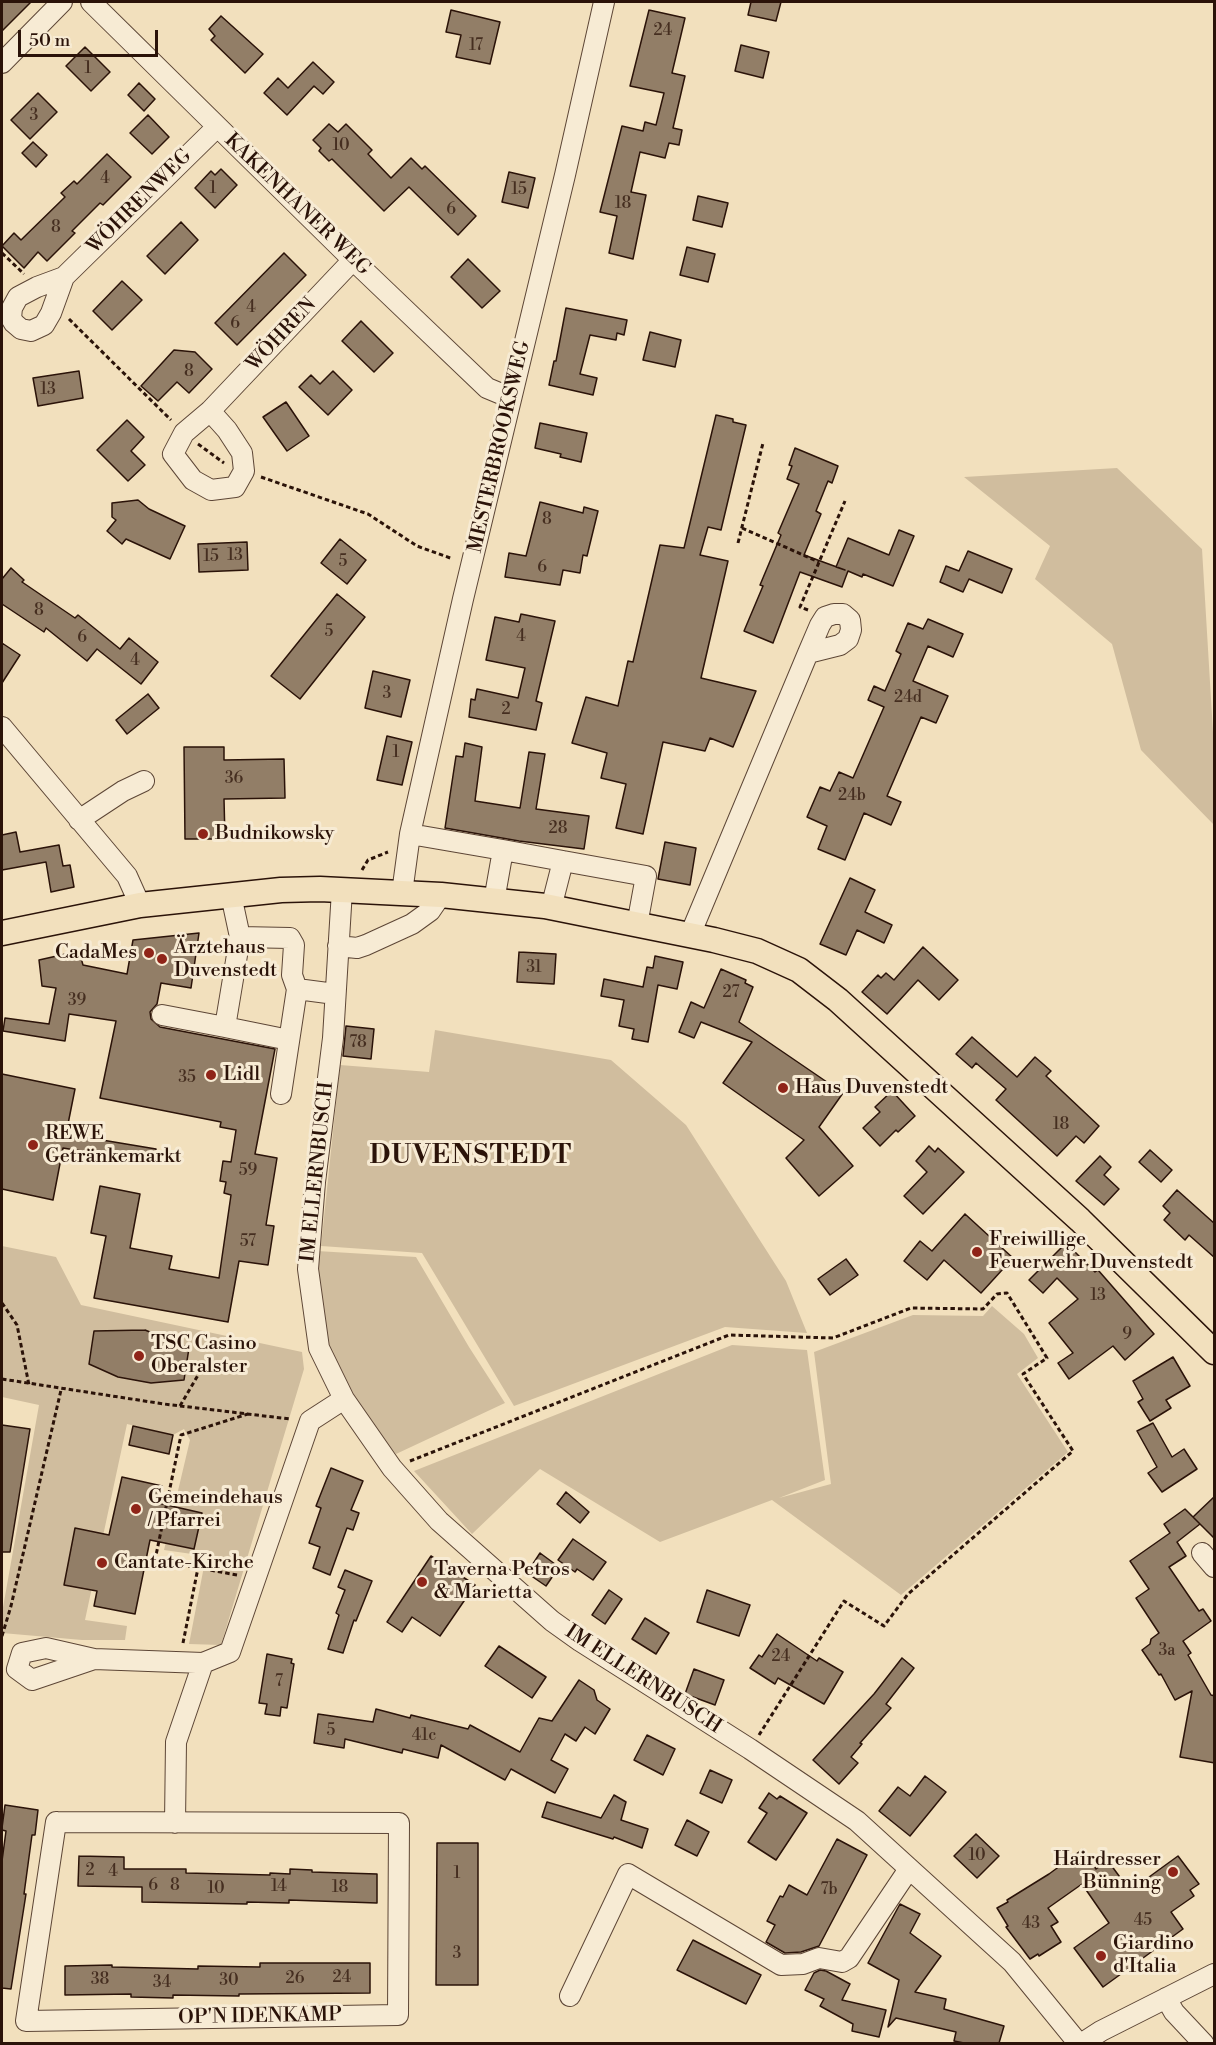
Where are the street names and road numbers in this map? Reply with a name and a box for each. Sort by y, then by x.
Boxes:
street label: KAKENHANER WEG [219,129,375,281]
street label: WÖHRENWEG [83,145,197,259]
street label: WÖHREN [242,293,322,377]
street label: MESTERBROOKSWEG [464,339,536,555]
street label: IM ELLERNBUSCH [297,1080,339,1264]
street label: IM ELLERNBUSCH [560,1620,726,1740]
street label: OP'N IDENKAMP [178,2004,342,2030]

